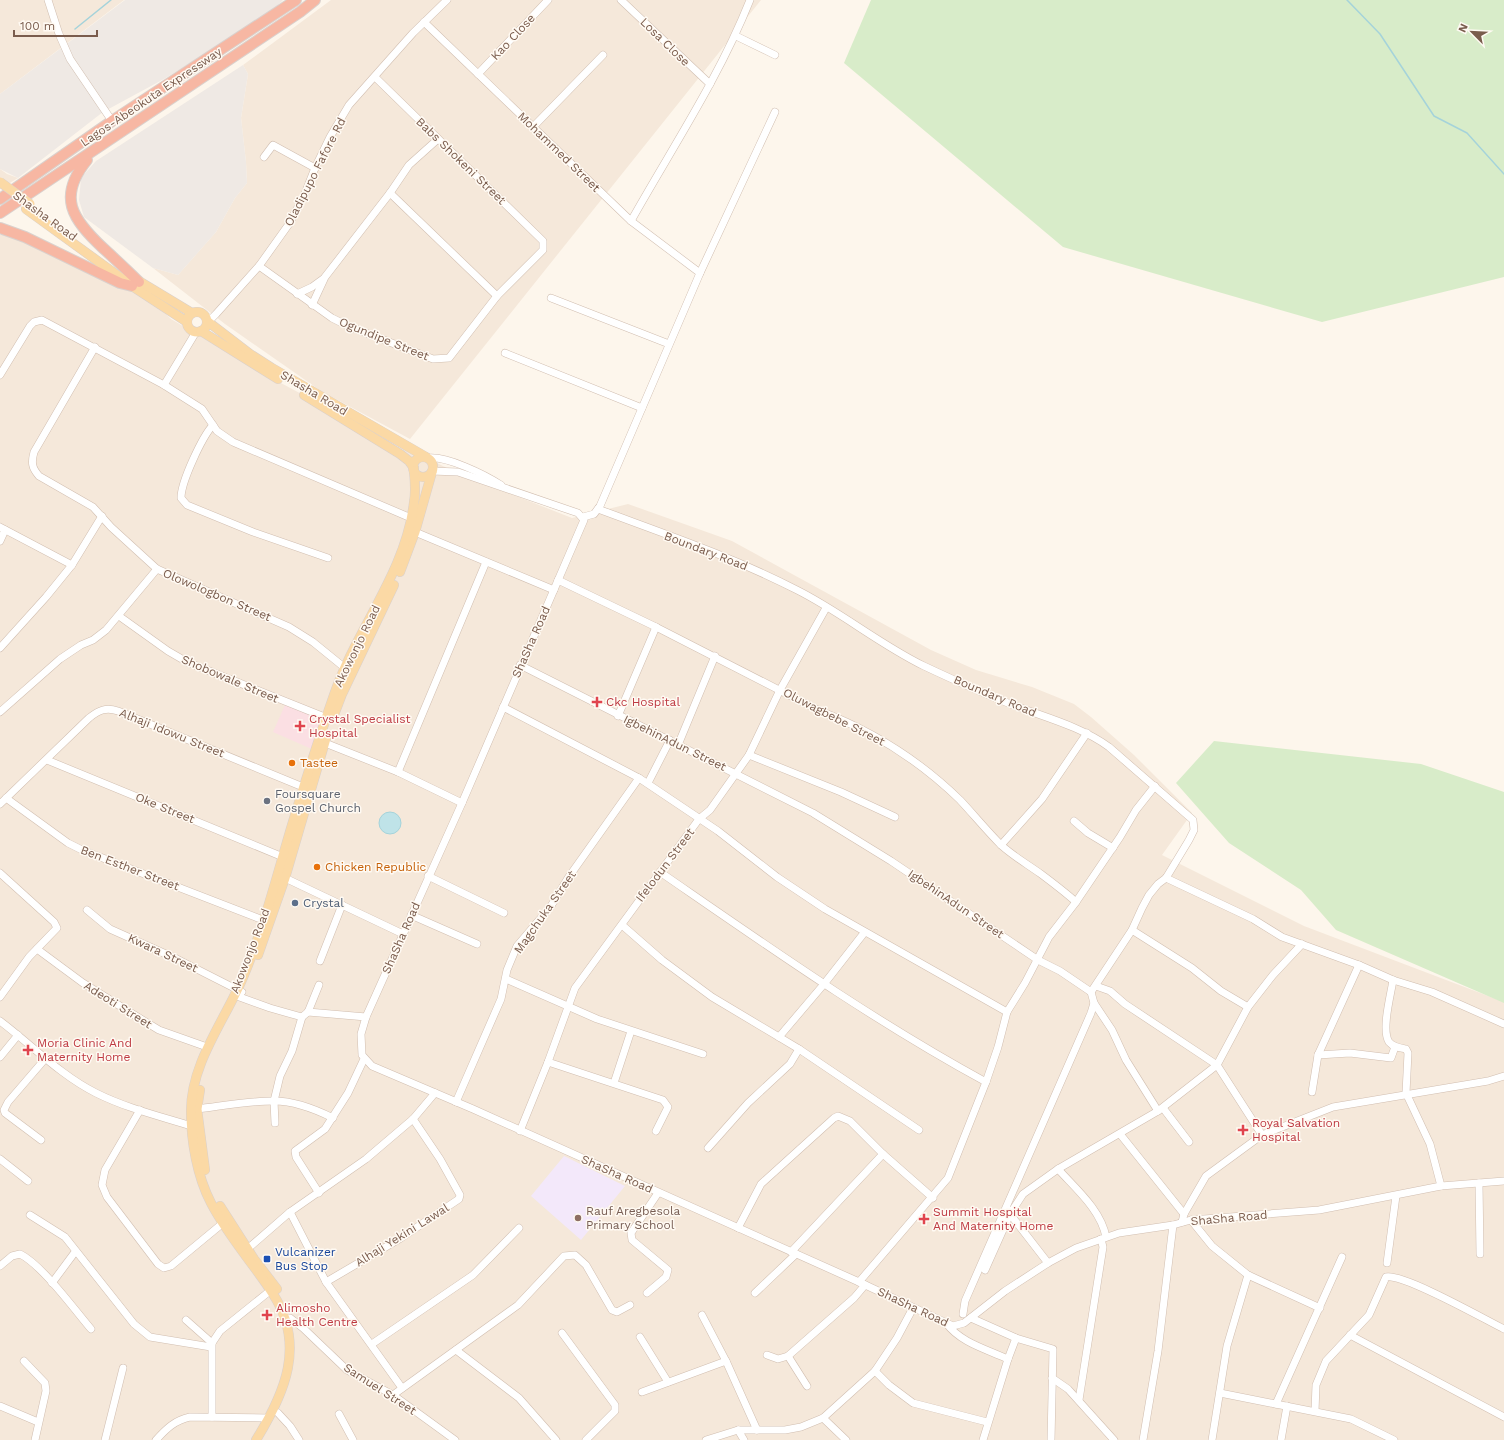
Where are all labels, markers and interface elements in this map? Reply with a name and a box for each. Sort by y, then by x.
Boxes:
street label: Kao Close [488,11,538,63]
scale bar [14,12,97,38]
north arrow [1452,12,1492,52]
street label: Losa Close [637,15,693,69]
text: 100 m [20,19,55,33]
text: N [1456,22,1471,35]
street label: Lagos-Abeokuta Expressway [78,44,225,150]
street label: Mohammed Street [515,109,603,195]
street label: Oladipupo Fafore Rd [281,115,349,229]
street label: Babs Shokeni Street [413,115,509,207]
street label: Shasha Road [10,188,80,244]
street label: Ogundipe Street [337,315,431,363]
street label: Shasha Road [278,368,350,418]
street label: Boundary Road [662,529,750,573]
street label: Olowologbon Street [161,566,273,624]
street label: Akowonjo Road [331,603,383,689]
street label: ShaSha Road [509,604,553,680]
street label: Shobowale Street [179,652,281,706]
street label: Boundary Road [952,672,1038,720]
street label: Oluwagbebe Street [781,685,887,749]
place label: Ckc Hospital [606,695,680,709]
marker: Ckc Hospital [591,696,603,708]
street label: Alhaji Idowu Street [117,706,227,760]
place label: Crystal Specialist Hospital [309,712,411,740]
street label: IgbehinAdun Street [621,712,729,774]
marker: Crystal Specialist Hospital [294,720,306,732]
place label: Tastee [300,756,338,770]
marker: Tastee [287,758,297,768]
place label: Foursquare Gospel Church [275,787,361,815]
street label: Oke Street [133,790,197,826]
marker: Foursquare Gospel Church [262,796,272,806]
street label: Ifelodun Street [633,825,697,905]
street label: Ben Esther Street [79,843,181,893]
place label: Chicken Republic [325,860,427,874]
marker: Chicken Republic [312,862,322,872]
street label: IgbehinAdun Street [905,867,1007,941]
street label: Magchuka Street [511,868,579,956]
place label: Crystal [303,896,344,910]
marker: Crystal [290,898,300,908]
street label: ShaSha Road [379,900,423,976]
street label: Akowonjo Road [227,907,273,995]
street label: Kwara Street [126,931,200,975]
street label: Adeoti Street [81,978,155,1032]
place label: Moria Clinic And Maternity Home [37,1036,132,1064]
marker: Moria Clinic And Maternity Home [22,1044,34,1056]
place label: Royal Salvation Hospital [1252,1116,1340,1144]
marker: Royal Salvation Hospital [1237,1124,1249,1136]
street label: ShaSha Road [579,1152,655,1196]
street label: Alhaji Yekini Lawal [353,1200,452,1269]
place label: Rauf Aregbesola Primary School [586,1204,681,1232]
place label: Summit Hospital And Maternity Home [933,1205,1054,1233]
street label: ShaSha Road [1190,1208,1268,1228]
marker: Rauf Aregbesola Primary School [573,1213,583,1223]
marker: Summit Hospital And Maternity Home [918,1213,930,1225]
place label: Vulcanizer Bus Stop [275,1245,336,1273]
marker: Vulcanizer Bus Stop [262,1254,272,1264]
street label: ShaSha Road [875,1284,951,1330]
place label: Alimosho Health Centre [276,1301,358,1329]
marker: Alimosho Health Centre [261,1309,273,1321]
street label: Samuel Street [341,1360,419,1418]

